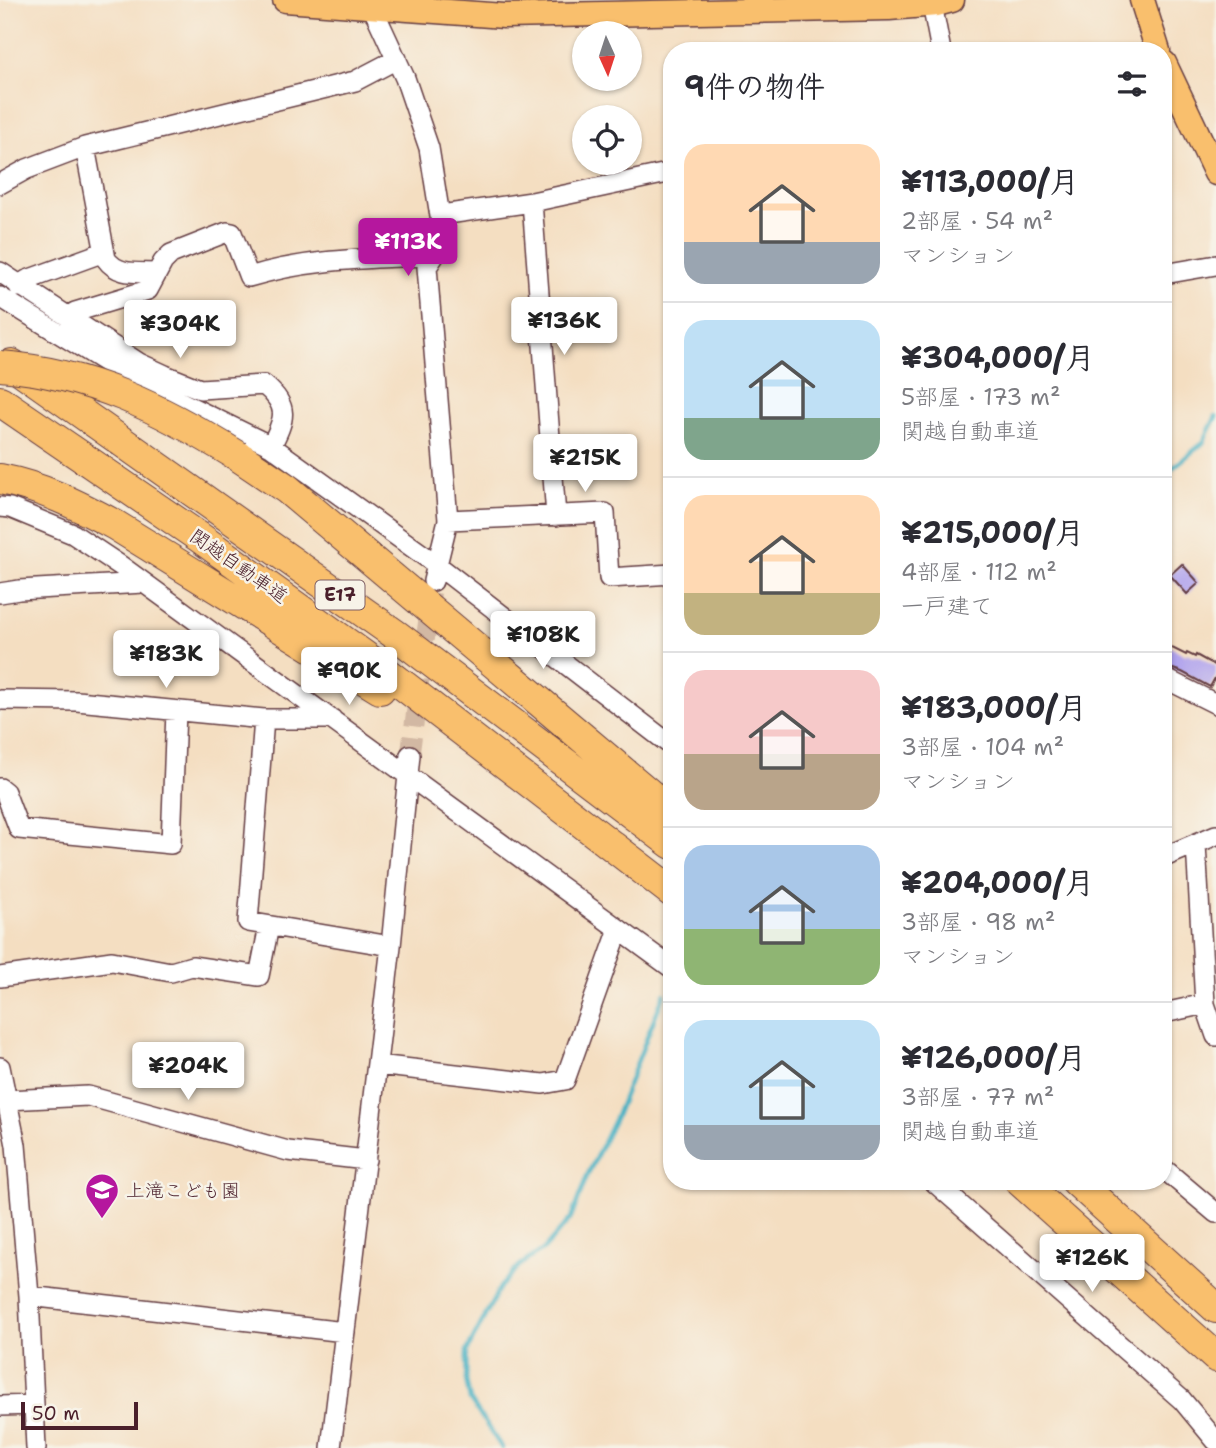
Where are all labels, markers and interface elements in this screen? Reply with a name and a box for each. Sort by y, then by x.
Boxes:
north arrow [572,21,642,91]
map controls [572,21,642,175]
icon: filters [1113,65,1151,103]
text: 9件の物件 [684,66,825,107]
button: locate [572,105,642,175]
text: ¥113,000/月 [901,161,1079,202]
icon: home [740,172,824,256]
text: 2部屋 · 54 m² [901,206,1053,236]
pin: ¥113K [359,218,457,278]
text: ¥113K [374,226,442,256]
text: マンション [901,240,1015,270]
pin: ¥136K [515,298,613,357]
pin: ¥304K [131,300,229,360]
text: ¥136K [527,305,601,335]
text: ¥304K [140,308,220,338]
text: ¥304,000/月 [901,337,1095,378]
icon: home [740,348,824,432]
text: 5部屋 · 173 m² [901,382,1060,412]
text: 関越自動車道 [901,416,1039,446]
pin: ¥215K [536,434,634,494]
text: ¥215K [549,442,621,472]
text: ¥215,000/月 [901,512,1084,553]
street label: 関越自動車道 [185,523,293,609]
icon: home [740,523,824,607]
text: 4部屋 · 112 m² [901,557,1057,587]
road number: E17 [316,580,364,610]
text: 一戸建て [901,591,993,621]
pin: ¥108K [494,612,592,671]
text: ¥108K [506,619,580,649]
pin: ¥183K [117,630,215,690]
text: ¥183K [129,638,203,668]
pin: ¥90K [308,648,390,707]
text: ¥90K [317,655,381,685]
text: ¥183,000/月 [901,687,1087,728]
icon: home [740,698,824,782]
text: 3部屋 · 104 m² [901,732,1064,762]
text: マンション [901,766,1015,796]
text: ¥204,000/月 [901,862,1094,903]
icon: home [740,873,824,957]
text: 3部屋 · 98 m² [901,907,1055,937]
text: マンション [901,941,1015,971]
text: ¥126,000/月 [901,1037,1086,1078]
pin: ¥204K [139,1042,237,1102]
icon: home [740,1048,824,1132]
text: ¥204K [148,1050,228,1080]
text: 3部屋 · 77 m² [901,1082,1054,1112]
text: 関越自動車道 [901,1116,1039,1146]
school or university icon: 上滝こども園 [83,1171,121,1220]
place label: 上滝こども園 [126,1178,240,1203]
pin: ¥126K [1043,1234,1141,1294]
text: ¥126K [1056,1242,1128,1272]
scale bar [21,1399,138,1431]
text: 50 m [32,1401,80,1426]

